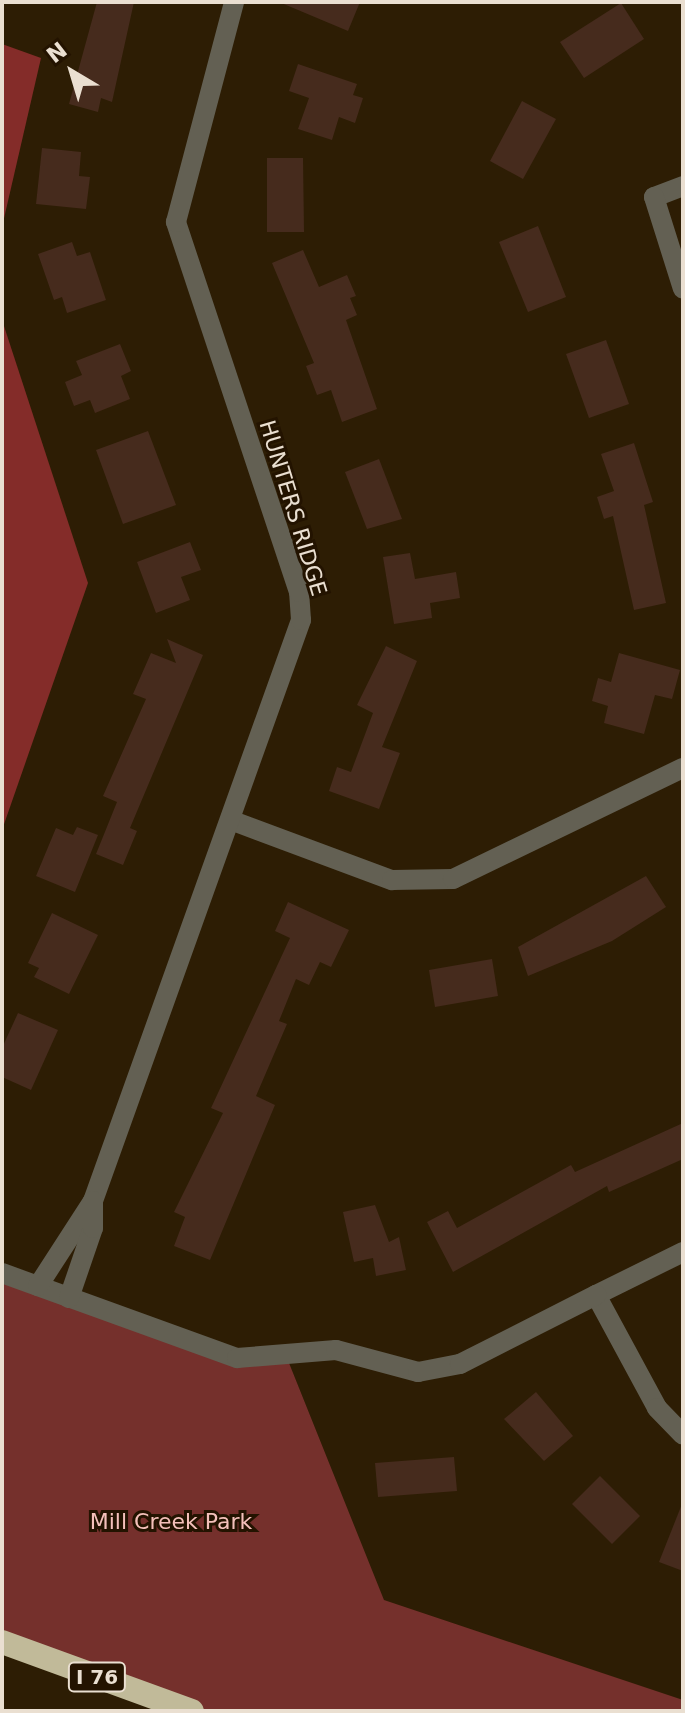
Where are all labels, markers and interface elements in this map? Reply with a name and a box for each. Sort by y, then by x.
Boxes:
north arrow [32,32,112,112]
text: N [42,37,72,68]
street label: HUNTERS RIDGE [254,417,332,599]
park label: Mill Creek Park [90,1509,252,1535]
road number: I 76 [67,1661,127,1693]

